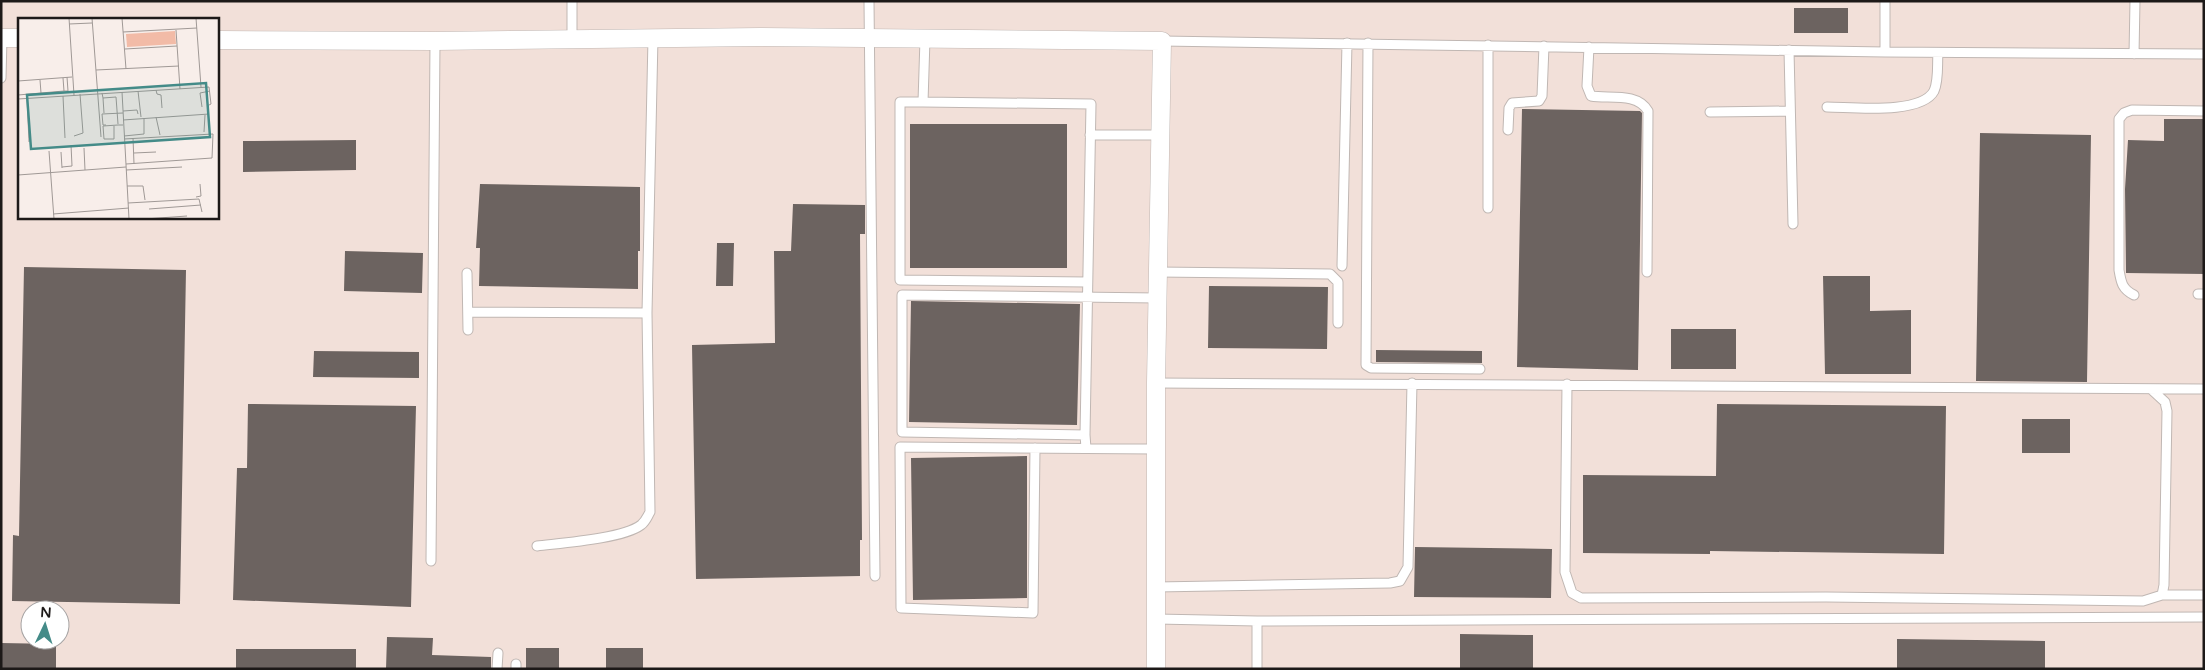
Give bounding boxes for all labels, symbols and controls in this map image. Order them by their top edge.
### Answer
inset map [18,18,219,219]
north arrow [20,600,70,650]
text: N [40,604,52,621]

